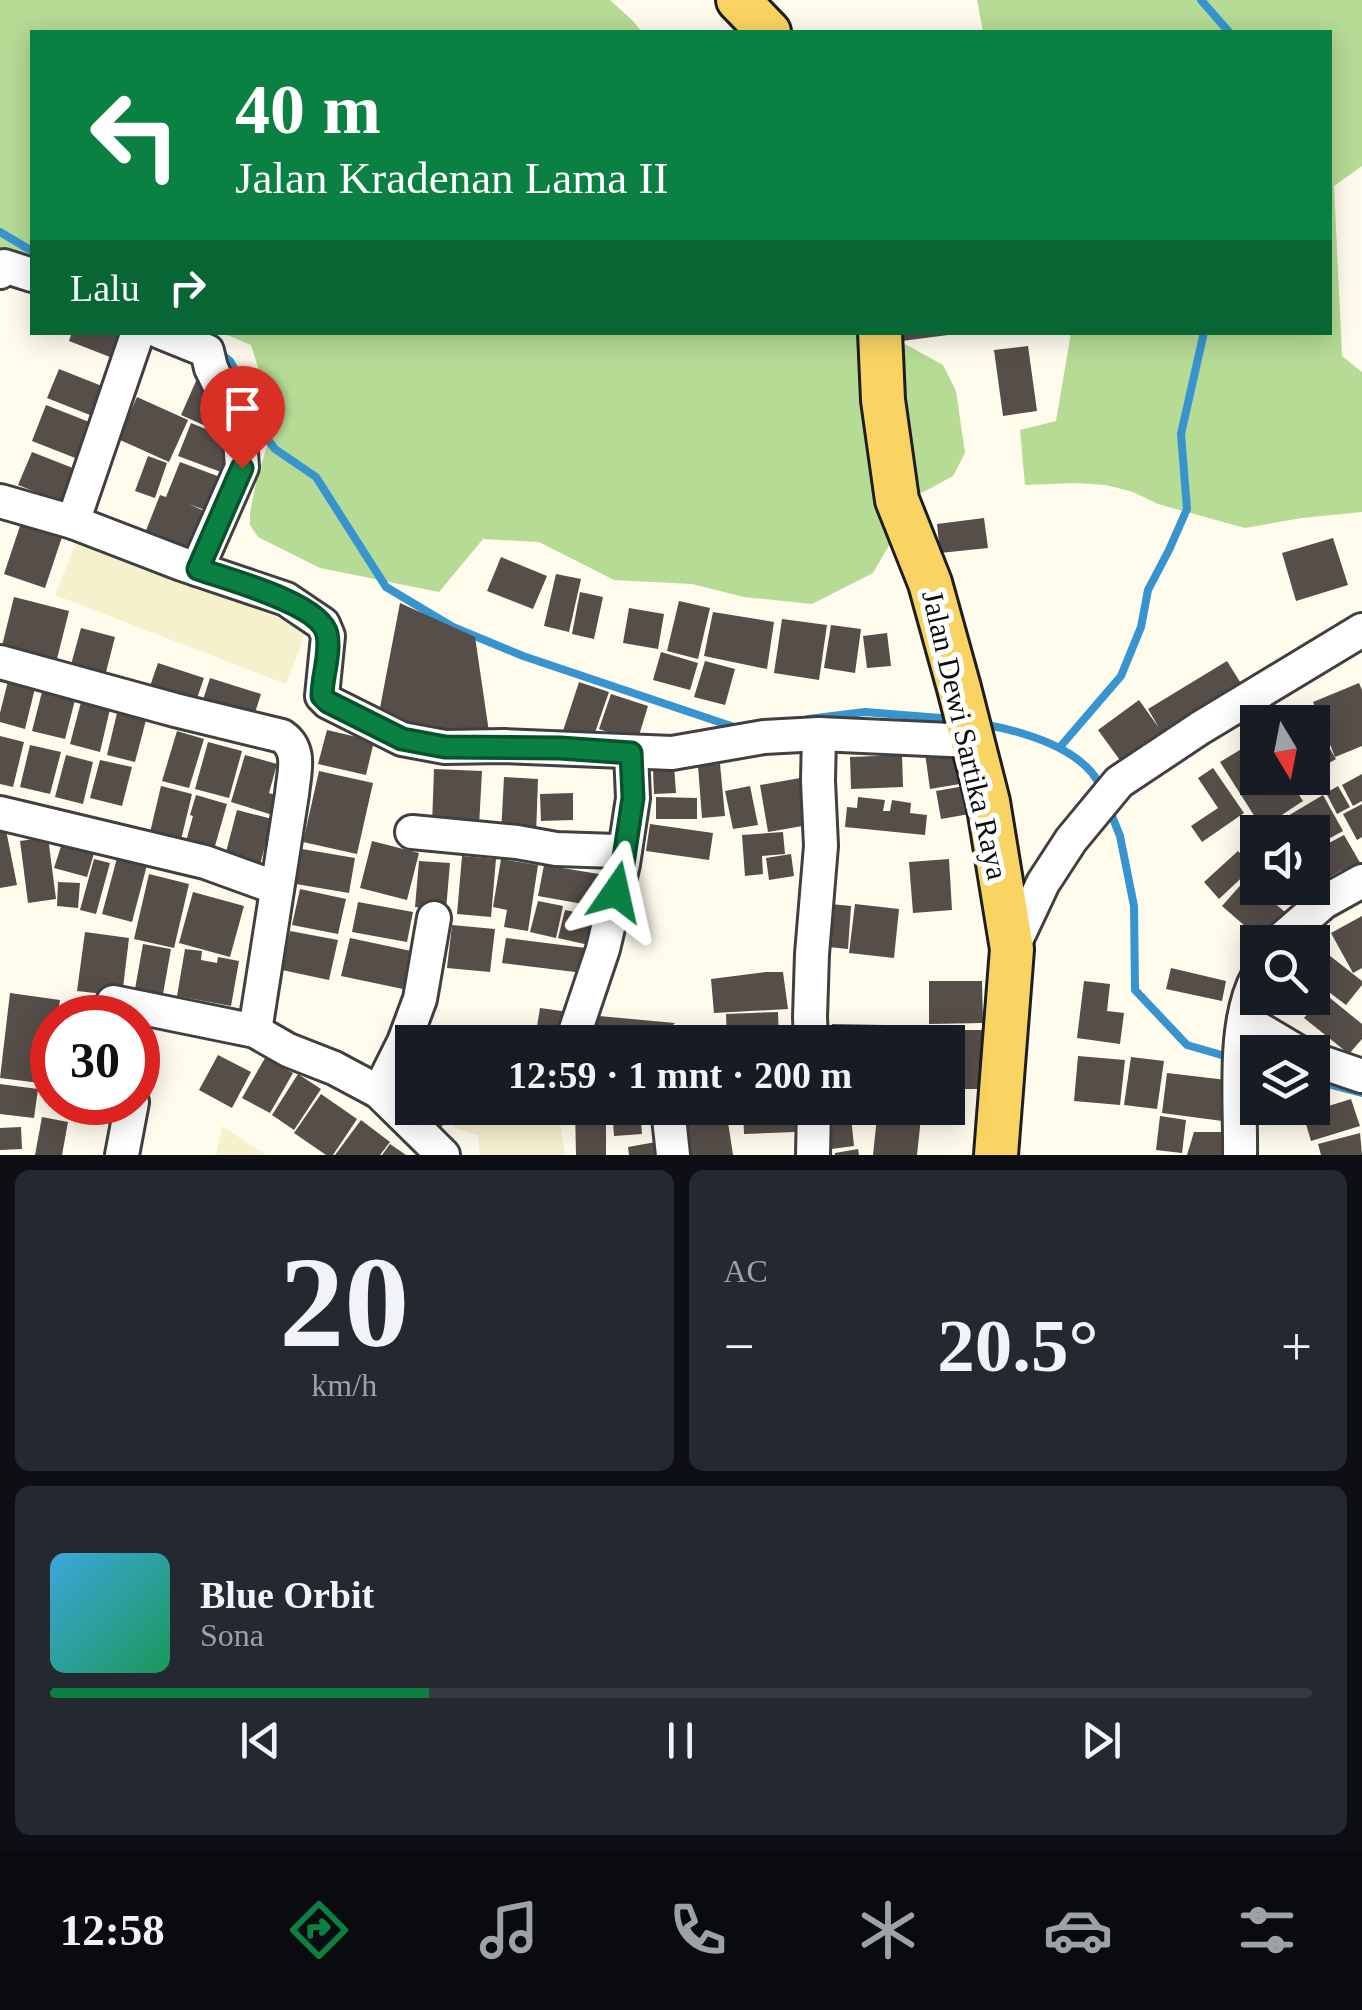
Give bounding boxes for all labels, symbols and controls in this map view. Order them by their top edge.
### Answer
icon: left [70,70,200,200]
text: 40 m [235,71,381,148]
text: Jalan Kradenan Lama II [235,153,669,203]
icon: right [160,260,215,315]
text: Lalu [70,267,140,309]
pin [200,366,285,469]
icon: arrive [215,381,270,436]
street label: Jalan Dewi Sartika Raya [916,587,1015,883]
north arrow [1240,705,1330,795]
map controls [1240,705,1330,1125]
button: sound [1240,815,1330,905]
position arrow [564,840,668,944]
button: search [1240,925,1330,1015]
speed limit sign: 30 [30,995,160,1125]
button: layers [1240,1035,1330,1125]
text: 12:59 · 1 mnt · 200 m [508,1054,852,1096]
text: 20 [279,1230,409,1374]
text: AC [724,1253,768,1289]
text: 20.5° [937,1304,1098,1387]
text: − [724,1316,755,1377]
text: + [1281,1316,1312,1377]
text: km/h [311,1367,377,1403]
text: Blue Orbit [200,1574,374,1616]
text: Sona [200,1617,264,1653]
icon: previous [233,1713,288,1768]
icon: pause [653,1713,708,1768]
icon: next [1074,1713,1129,1768]
icon: directions [284,1895,354,1965]
icon: music [474,1895,544,1965]
icon: phone [663,1895,733,1965]
icon: climate [853,1895,923,1965]
icon: car [1043,1895,1113,1965]
icon: filters [1232,1895,1302,1965]
text: 12:58 [60,1905,165,1955]

